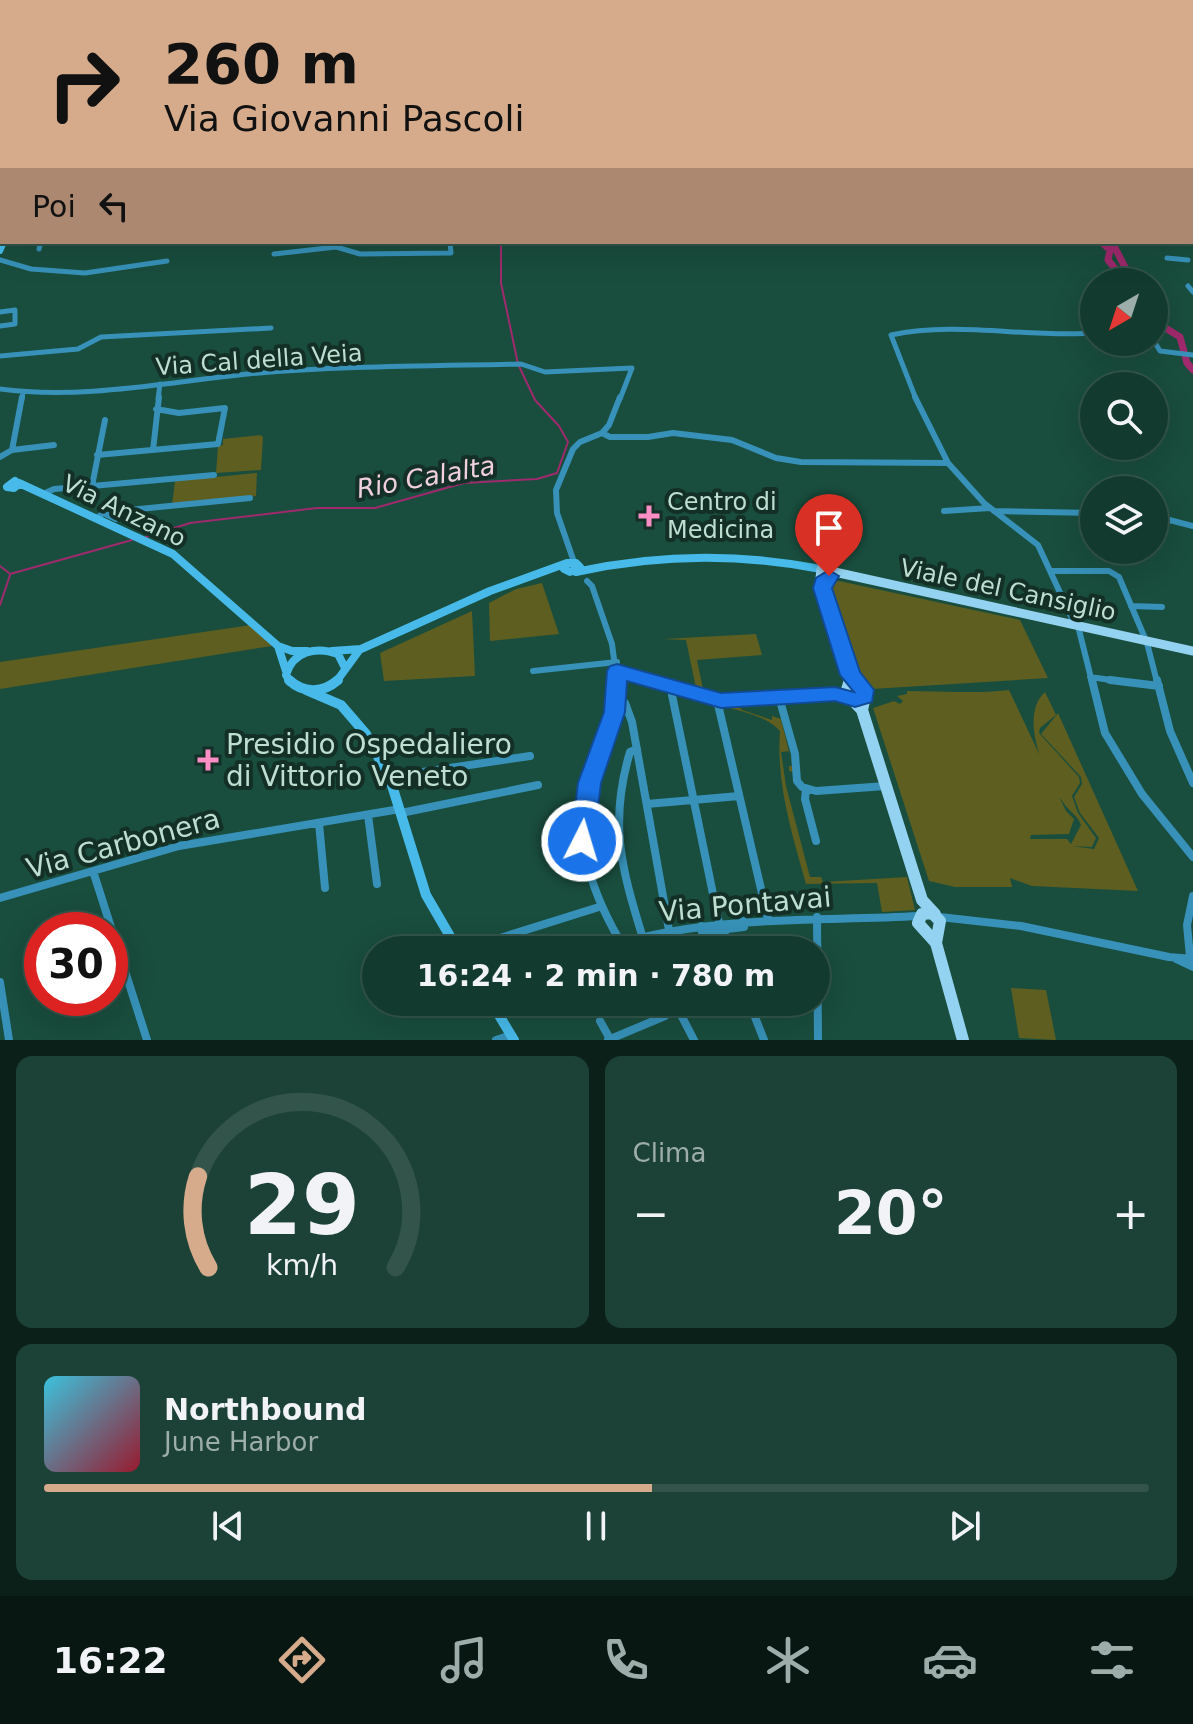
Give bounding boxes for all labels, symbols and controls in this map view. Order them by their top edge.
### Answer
text: 260 m [164,31,359,96]
icon: right [32,32,136,136]
text: Via Giovanni Pascoli [164,98,524,139]
icon: left [92,184,136,228]
text: Poi [32,189,76,224]
north arrow [1080,268,1168,356]
map controls [1080,268,1168,564]
street label: Via Cal della Veia [155,339,363,381]
button: search [1080,372,1168,460]
water label: Rio Calalta [354,450,498,504]
street label: Via Anzano [58,469,190,553]
button: layers [1080,476,1168,564]
place label: Centro di Medicina [667,488,777,544]
pin [795,494,863,576]
marker: Centro di Medicina [638,505,660,527]
icon: arrive [807,506,851,550]
street label: Viale del Cansiglio [898,553,1118,627]
place label: Presidio Ospedaliero di Vittorio Veneto [226,728,512,793]
marker: Presidio Ospedaliero di Vittorio Veneto [197,749,219,771]
position arrow [540,799,624,883]
street label: Via Carbonera [23,802,224,885]
street label: Via Pontavai [658,881,833,928]
speed limit sign: 30 [24,912,128,1016]
text: 16:24 · 2 min · 780 m [417,958,775,993]
text: Clima [633,1138,706,1168]
text: 29 [244,1157,360,1254]
text: 20° [834,1178,948,1248]
text: − [633,1188,669,1239]
text: + [1112,1188,1149,1239]
text: km/h [266,1248,338,1282]
text: Northbound [164,1392,367,1427]
text: June Harbor [164,1427,318,1457]
icon: previous [206,1504,250,1548]
icon: pause [574,1504,618,1548]
icon: next [943,1504,987,1548]
icon: directions [274,1632,330,1688]
icon: music [436,1632,492,1688]
icon: phone [598,1632,654,1688]
icon: climate [760,1632,816,1688]
icon: car [922,1632,978,1688]
icon: filters [1084,1632,1140,1688]
text: 16:22 [53,1640,168,1681]

